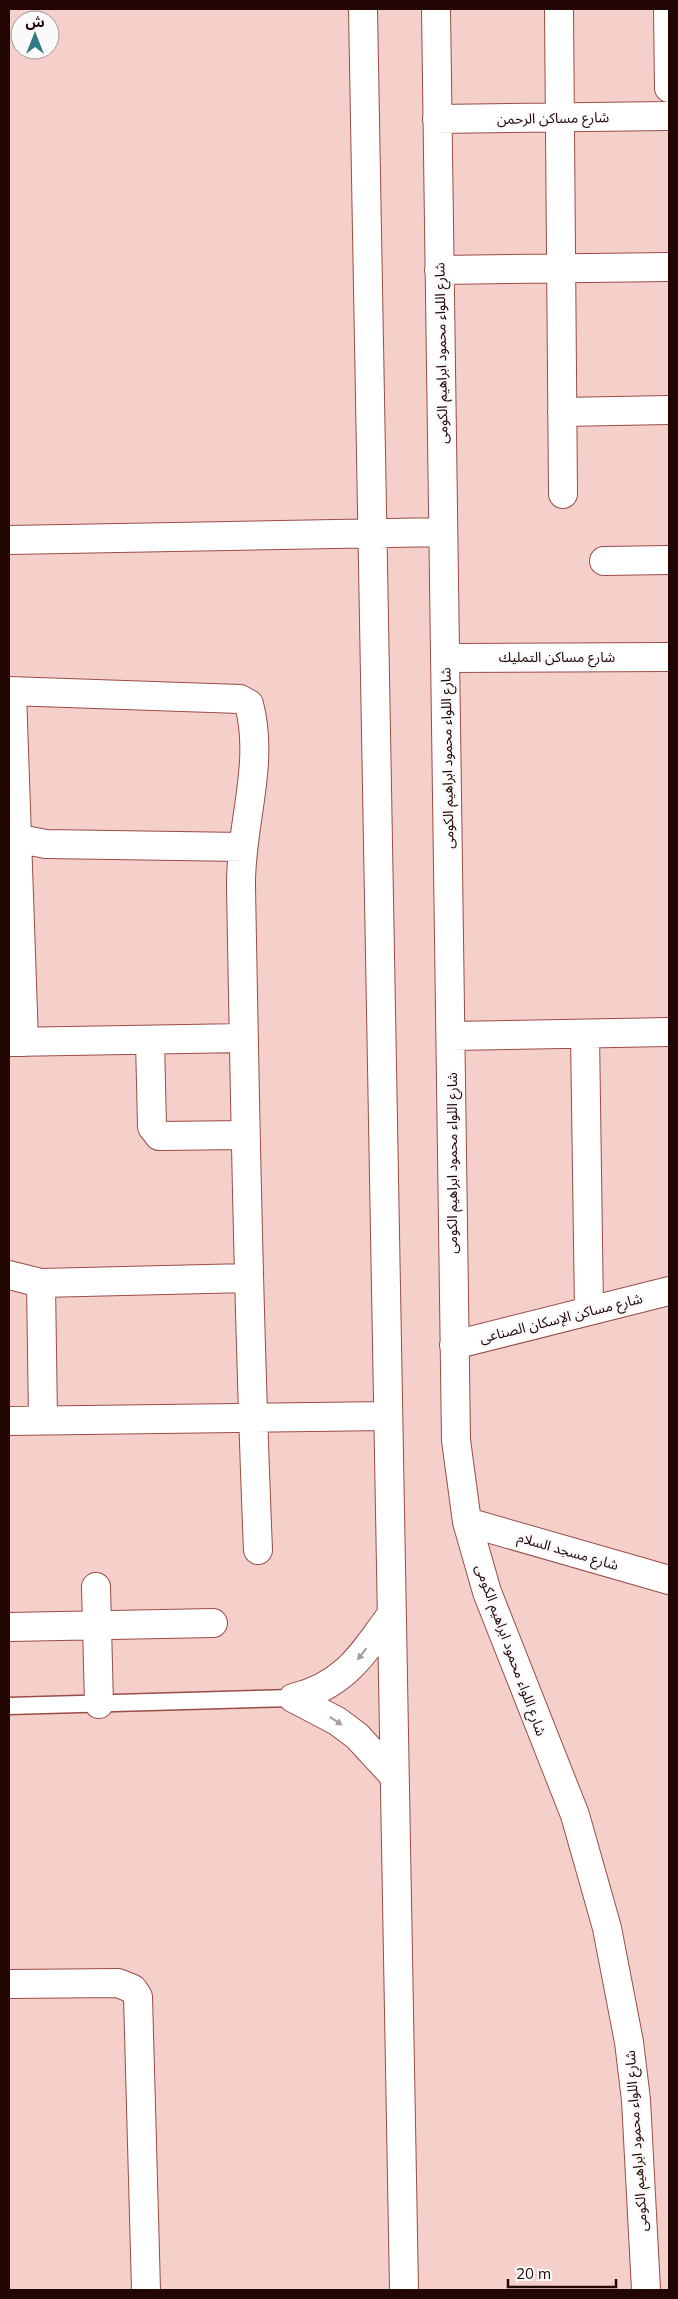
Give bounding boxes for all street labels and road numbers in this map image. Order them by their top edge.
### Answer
street label: شارع مساكن الرحمن [497,108,609,130]
street label: شارع اللواء محمود ابراهيم الكومى [430,262,454,444]
street label: شارع مساكن التمليك [499,648,615,668]
street label: شارع اللواء محمود ابراهيم الكومى [436,667,460,849]
street label: شارع اللواء محمود ابراهيم الكومى [443,1072,463,1254]
street label: شارع مساكن الإسكان الصناعى [478,1289,645,1349]
street label: شارع مسجد السلام [515,1528,621,1576]
street label: شارع اللواء محمود ابراهيم الكومى [470,1562,551,1739]
street label: شارع اللواء محمود ابراهيم الكومى [621,2050,653,2232]

